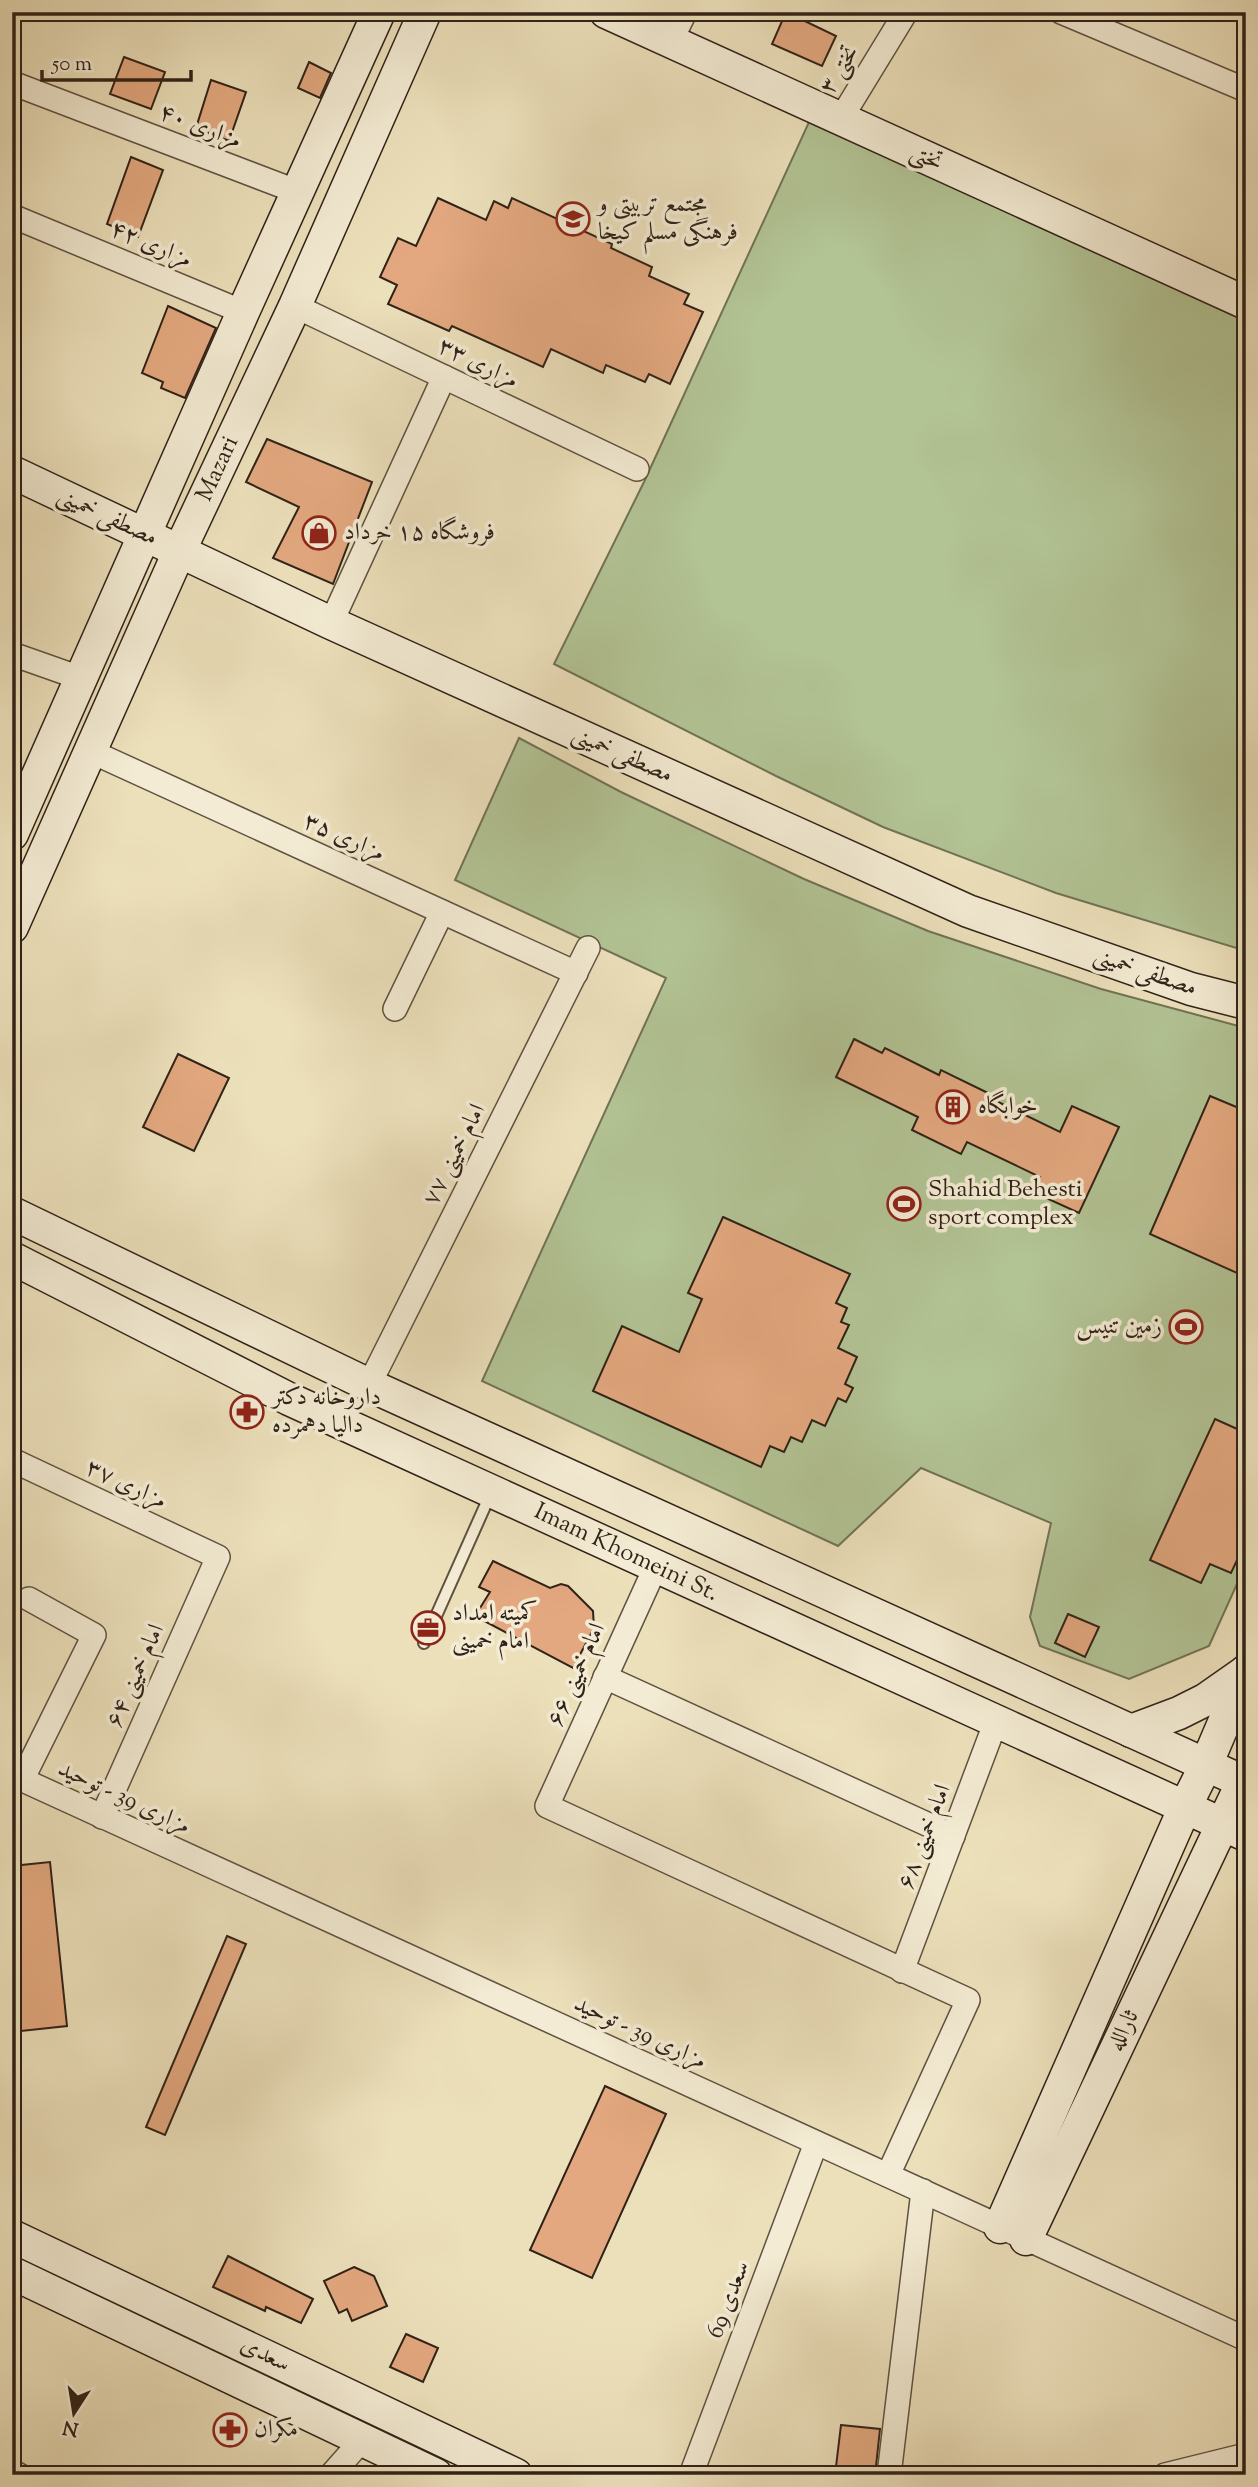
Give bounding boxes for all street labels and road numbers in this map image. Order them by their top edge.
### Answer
street label: تختی ۳ [812,39,868,101]
street label: مزاری ۴۰ [154,96,246,158]
street label: تختی [904,136,948,180]
street label: مزاری ۴۲ [105,213,197,277]
street label: مزاری ۳۳ [432,330,524,398]
street label: Mazari [188,431,248,507]
street label: مصطفی خمینی [51,479,163,555]
street label: مصطفی خمینی [566,718,678,792]
street label: مزاری ۳۵ [298,805,390,871]
street label: مصطفی خمینی [1089,938,1201,1006]
street label: امام خمینی ۷۷ [415,1098,497,1213]
street label: مزاری ۳۷ [80,1451,172,1519]
street label: Imam Khomeini St. [528,1495,724,1611]
street label: امام خمینی ۶۶ [539,1618,617,1733]
street label: امام خمینی ۶۴ [98,1619,176,1734]
street label: مزاری 39 - توحید [52,1752,196,1844]
street label: امام خمینی ۶۸ [889,1780,962,1895]
street label: مزاری 39 - توحید [568,1987,712,2079]
street label: ثارالله [1100,2004,1149,2057]
street label: سعدی 69 [699,2256,759,2344]
street label: سعدی [234,2328,296,2382]

